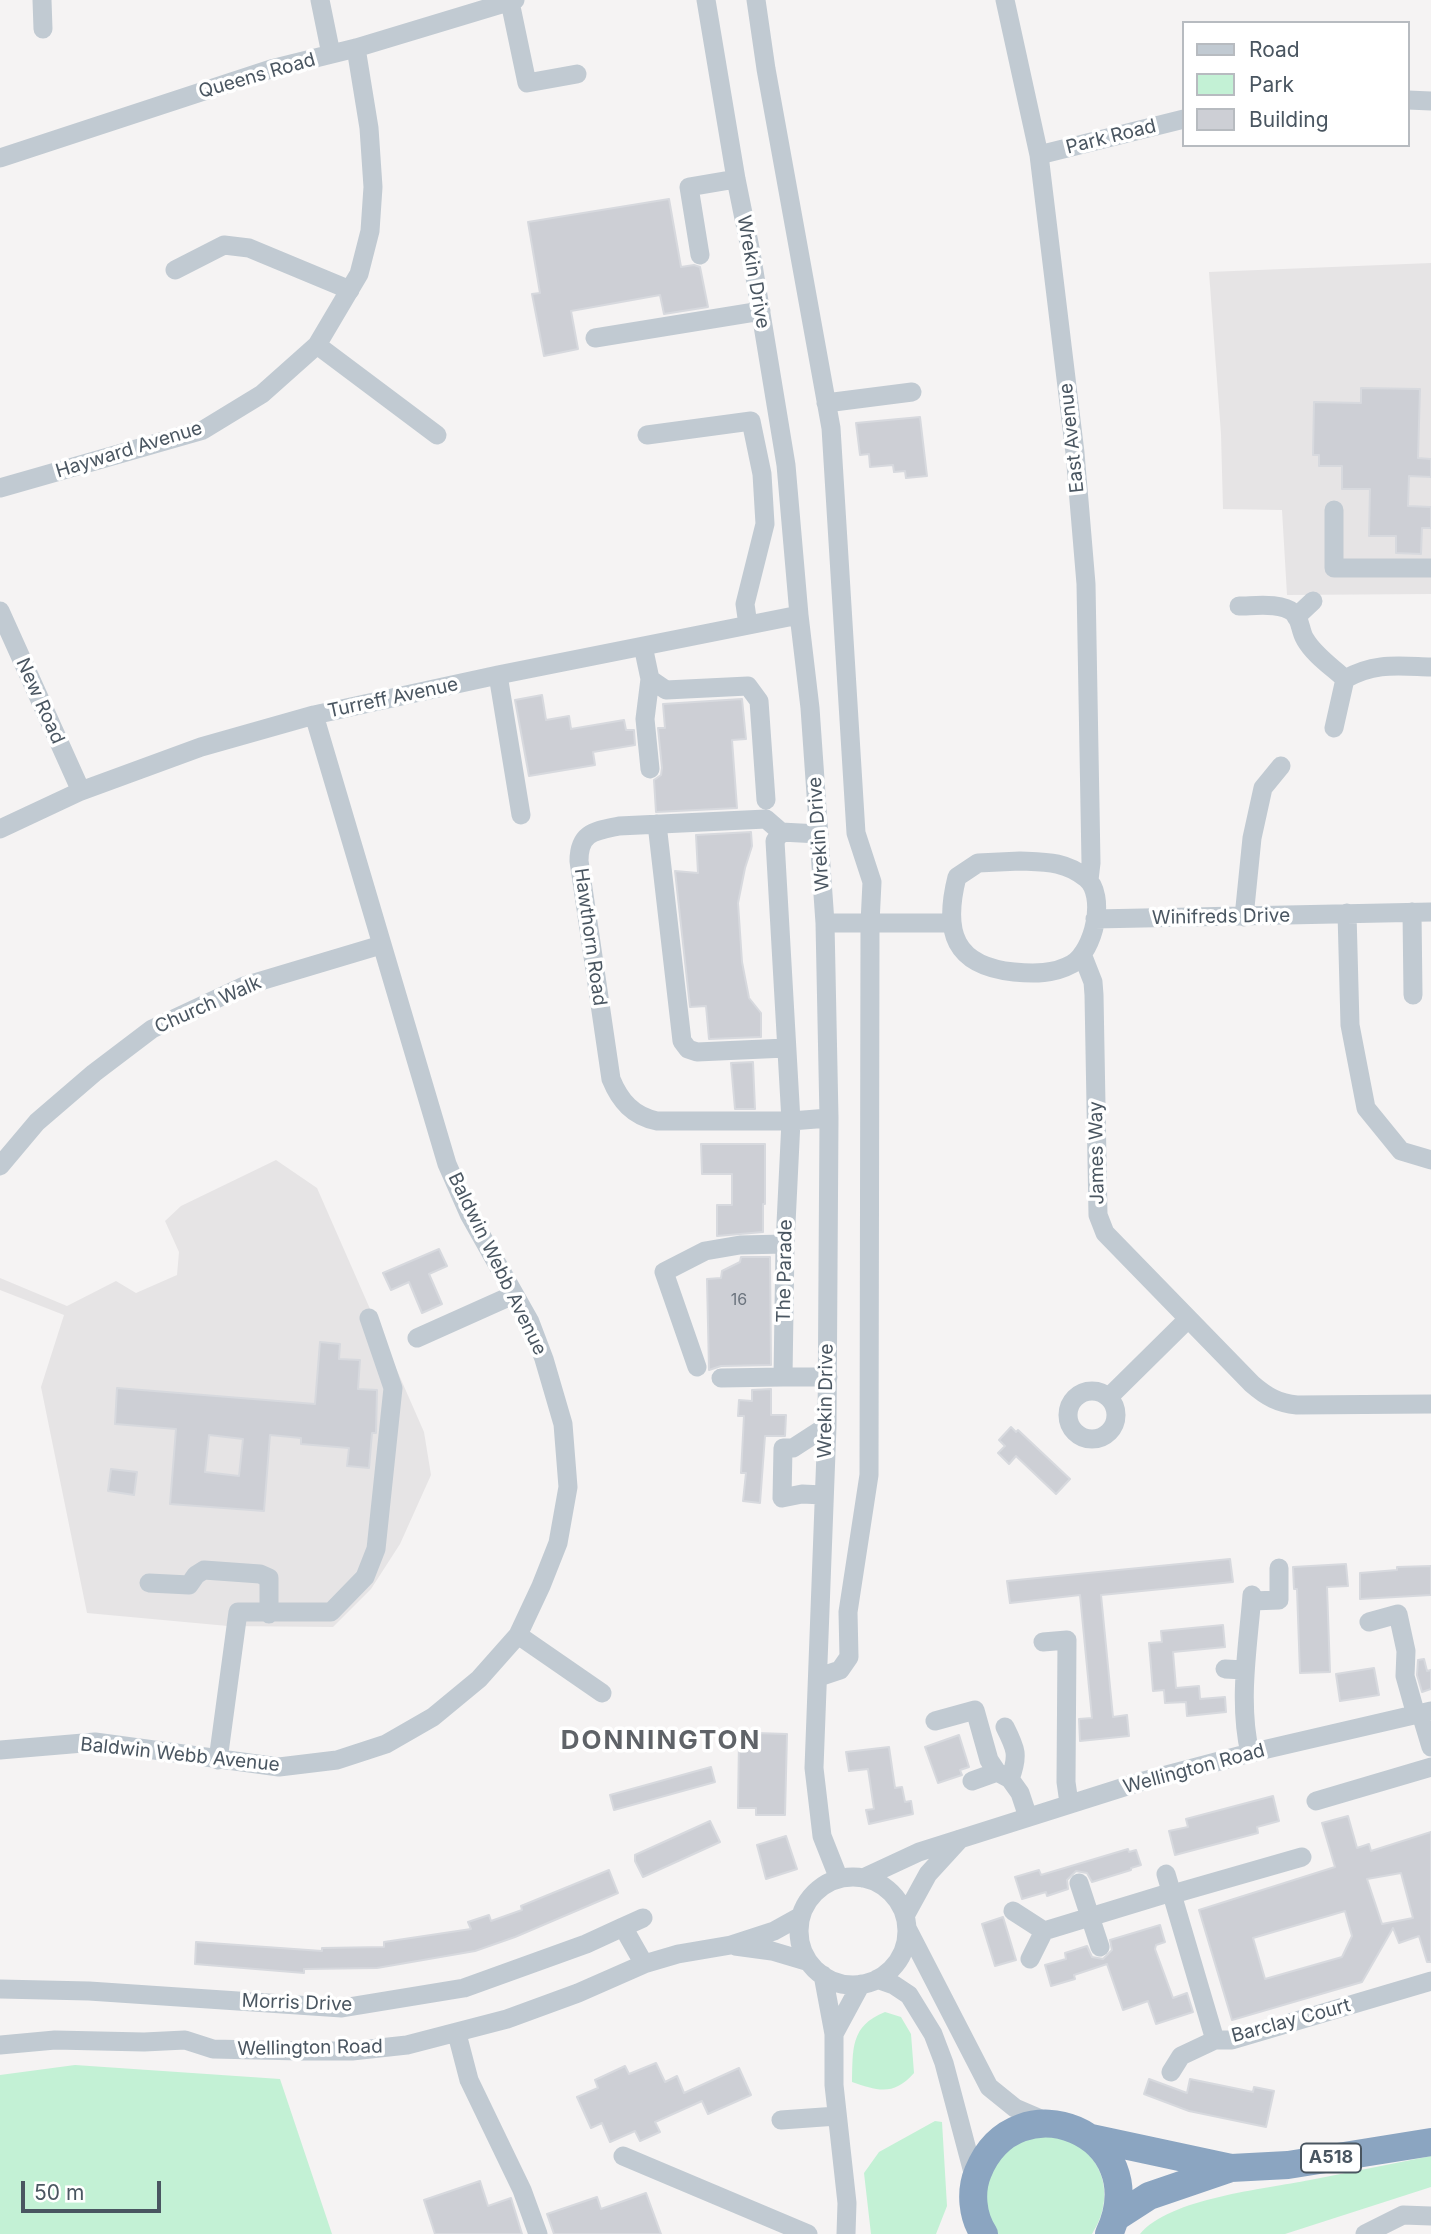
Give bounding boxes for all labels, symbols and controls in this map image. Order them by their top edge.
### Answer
legend [1182,21,1410,147]
text: Road [1249,37,1300,62]
street label: Queens Road [196,48,318,104]
text: Park [1249,72,1294,97]
text: Building [1249,107,1329,132]
street label: Park Road [1064,115,1158,159]
street label: Wrekin Drive [732,214,774,330]
street label: East Avenue [1055,382,1089,494]
street label: Hayward Avenue [53,417,205,483]
street label: New Road [11,654,69,748]
street label: Turreff Avenue [326,673,460,723]
street label: Wrekin Drive [804,776,834,892]
street label: Hawthorn Road [569,867,611,1007]
street label: Winifreds Drive [1152,904,1290,930]
street label: Church Walk [151,971,265,1039]
street label: James Way [1085,1101,1109,1205]
street label: Baldwin Webb Avenue [443,1169,551,1359]
street label: The Parade [773,1219,797,1323]
house number: 16 [731,1290,747,1310]
street label: Wrekin Drive [814,1343,838,1459]
district label: DONNINGTON [562,1725,760,1757]
street label: Baldwin Webb Avenue [79,1733,281,1777]
street label: Wellington Road [1121,1739,1267,1799]
street label: Morris Drive [241,1990,353,2016]
street label: Barclay Court [1229,1994,1353,2048]
street label: Wellington Road [237,2035,383,2061]
road number: A518 [1301,2144,1361,2172]
scale bar [24,2168,164,2212]
text: 50 m [34,2180,84,2205]

